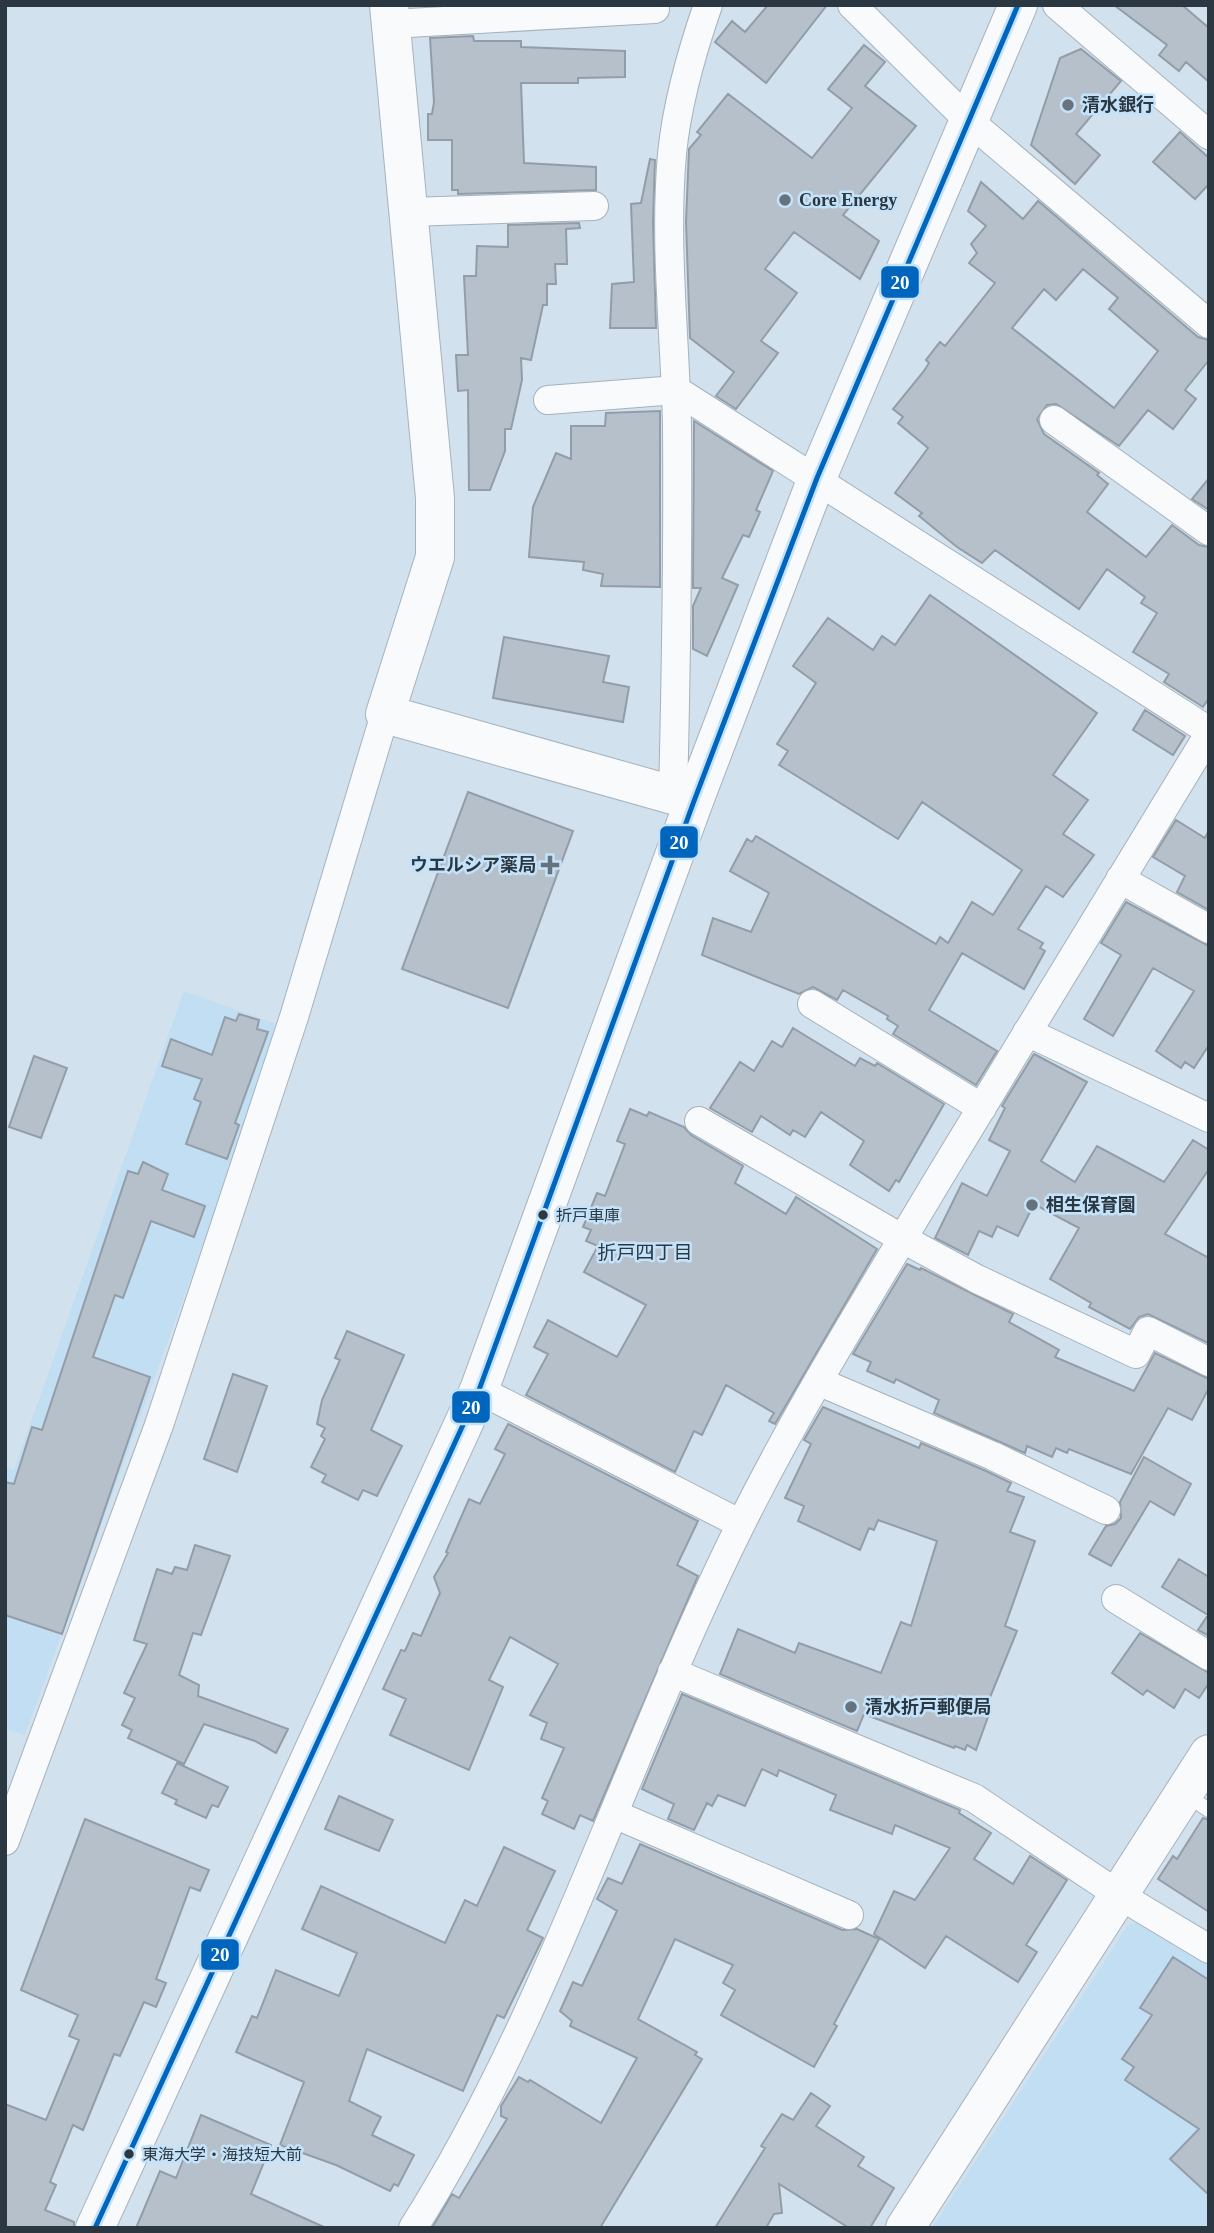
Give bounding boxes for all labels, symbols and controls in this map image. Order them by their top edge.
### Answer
place label: 清水銀行 [1082,94,1154,115]
marker: 清水銀行 [1060,97,1076,113]
place label: Core Energy [799,190,897,210]
marker: Core Energy [777,192,793,208]
line badge: 20 [880,265,920,299]
text: 20 [891,272,910,293]
line badge: 20 [659,825,699,859]
text: 20 [670,832,689,853]
place label: ウエルシア薬局 [410,855,536,875]
marker: ウエルシア薬局 [542,857,558,873]
place label: 相生保育園 [1046,1195,1136,1215]
marker: 相生保育園 [1024,1197,1040,1213]
place label: 折戸車庫 [556,1207,620,1224]
marker: 折戸車庫 [536,1208,550,1222]
district label: 折戸四丁目 [597,1242,693,1263]
line badge: 20 [451,1390,491,1424]
text: 20 [462,1397,481,1418]
place label: 清水折戸郵便局 [865,1697,991,1717]
marker: 清水折戸郵便局 [843,1699,859,1715]
line badge: 20 [200,1938,240,1971]
text: 20 [211,1944,230,1965]
place label: 東海大学・海技短大前 [142,2146,302,2163]
marker: 東海大学・海技短大前 [122,2147,136,2161]

